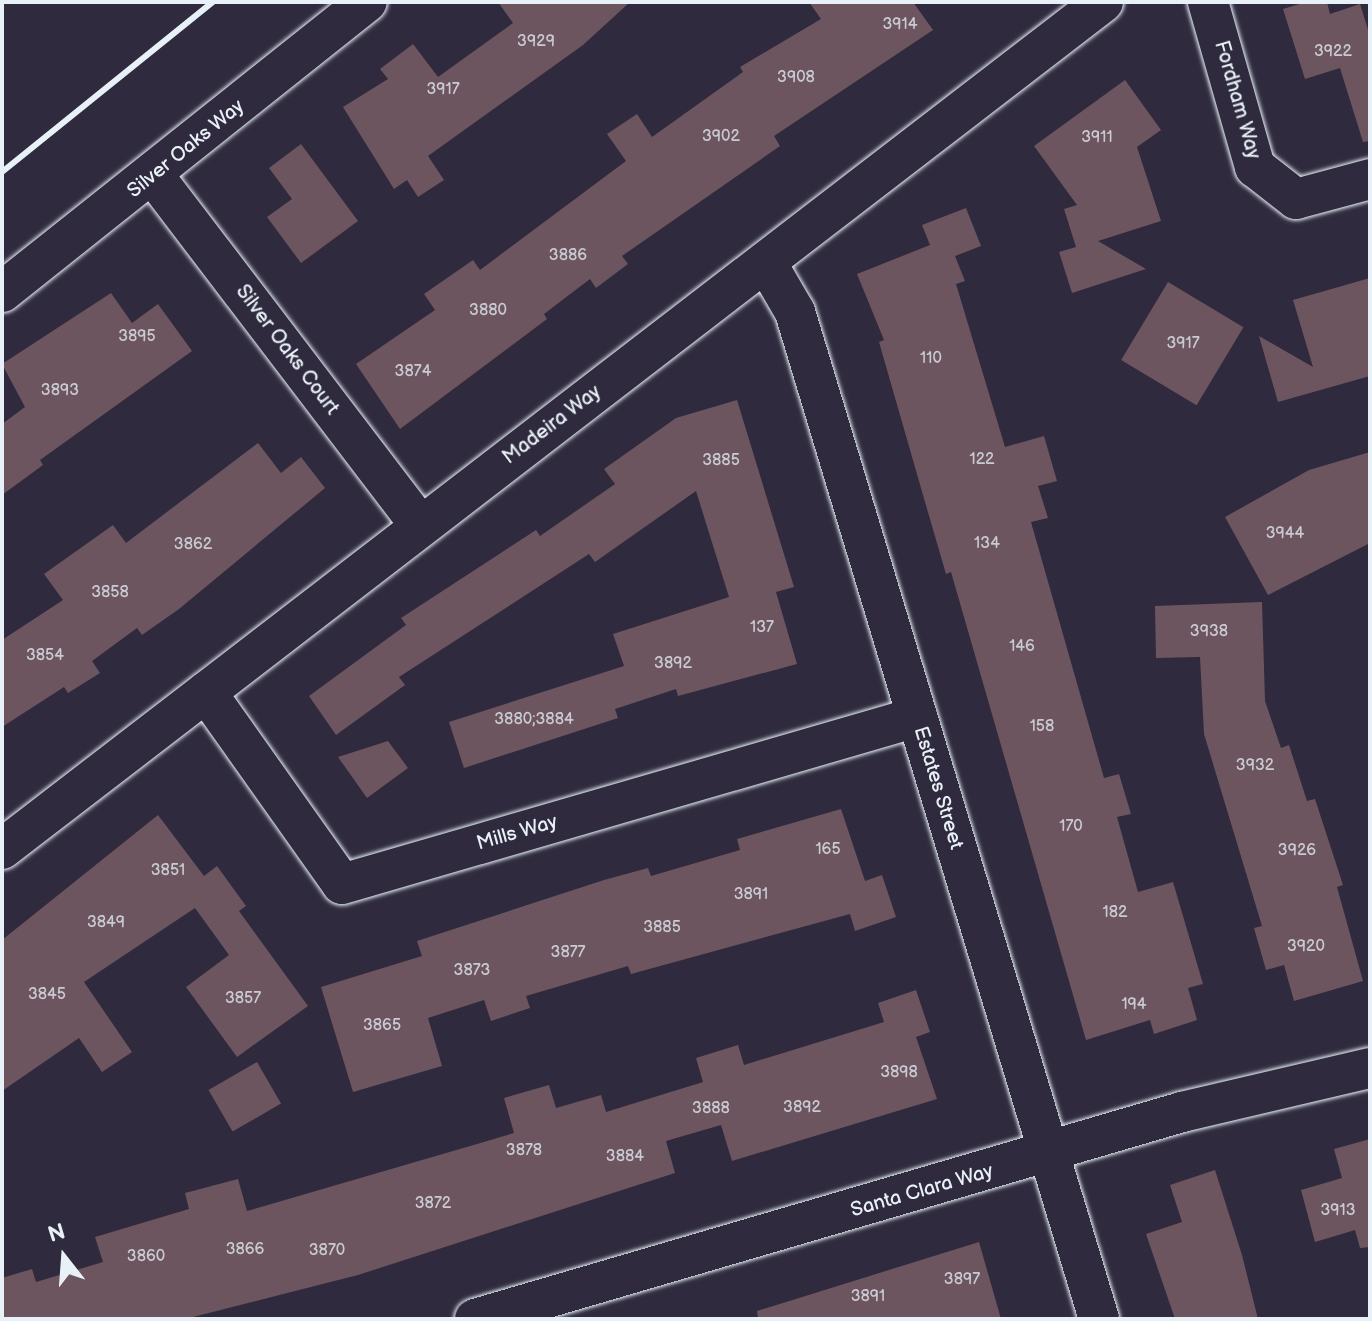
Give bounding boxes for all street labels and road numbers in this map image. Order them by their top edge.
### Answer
street label: Fordham Way [1209,38,1265,162]
street label: Silver Oaks Way [123,94,249,204]
street label: Silver Oaks Court [230,280,344,420]
street label: Madeira Way [498,380,606,470]
street label: Estates Street [908,723,968,853]
street label: Mills Way [474,810,560,856]
street label: Santa Clara Way [848,1159,996,1223]

